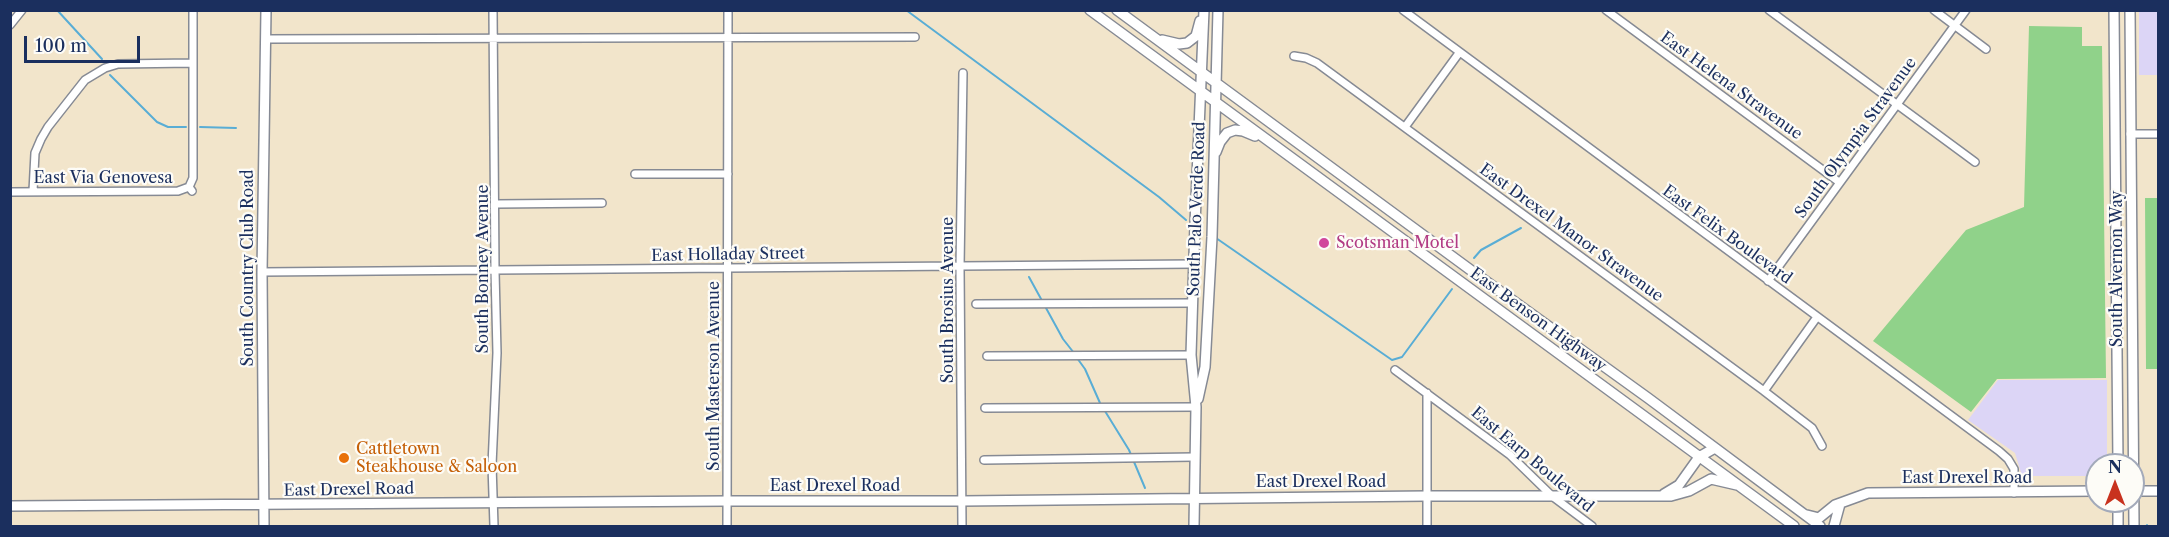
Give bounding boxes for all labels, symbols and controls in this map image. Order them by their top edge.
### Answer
scale bar [27,24,142,62]
street label: East Helena Stravenue [1656,28,1806,144]
text: 100 m [35,35,87,57]
street label: South Olympia Stravenue [1791,54,1921,222]
street label: South Palo Verde Road [1184,121,1210,297]
street label: East Drexel Manor Stravenue [1475,160,1667,306]
street label: East Via Genovesa [33,168,173,188]
street label: South Country Club Road [238,169,258,367]
street label: East Felix Boulevard [1659,182,1795,288]
street label: South Bonney Avenue [473,185,493,353]
street label: South Alvernon Way [2107,191,2127,347]
street label: South Brosius Avenue [938,217,958,383]
place label: Scotsman Motel [1336,233,1459,253]
marker: Scotsman Motel [1317,236,1331,250]
street label: East Holladay Street [651,244,805,266]
street label: East Benson Highway [1466,264,1610,376]
street label: South Masterson Avenue [704,281,724,471]
street label: East Earp Boulevard [1467,403,1597,517]
place label: Cattletown Steakhouse & Saloon [356,439,517,477]
marker: Cattletown Steakhouse & Saloon [337,451,351,465]
north arrow [2085,453,2145,513]
text: N [2108,457,2122,477]
street label: East Drexel Road [1902,468,2032,488]
street label: East Drexel Road [1256,472,1386,492]
street label: East Drexel Road [770,476,900,496]
street label: East Drexel Road [284,479,414,501]

